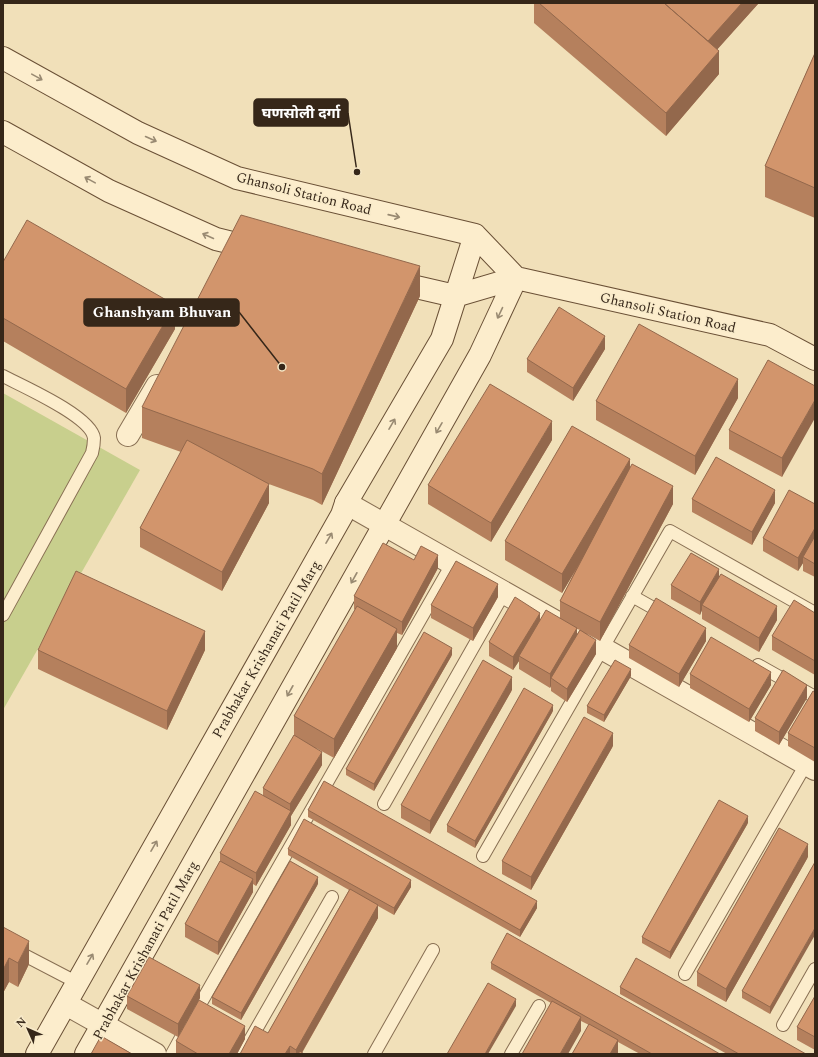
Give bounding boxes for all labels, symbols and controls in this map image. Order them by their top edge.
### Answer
one-way arrow [31,74,43,82]
callout: घणसोली दर्गा [254,99,348,126]
text: घणसोली दर्गा [262,102,341,125]
one-way arrow [145,136,157,144]
street label: Ghansoli Station Road [234,166,374,221]
one-way arrow [84,176,96,184]
one-way arrow [388,213,401,220]
one-way arrow [202,232,214,239]
street label: Ghansoli Station Road [598,287,738,338]
callout: Ghanshyam Bhuvan [84,299,239,326]
text: Ghanshyam Bhuvan [93,301,231,324]
one-way arrow [496,307,503,319]
one-way arrow [388,419,396,430]
one-way arrow [434,422,442,434]
one-way arrow [325,532,333,544]
street label: Prabhakar Krishanati Patil Marg [207,556,326,742]
one-way arrow [350,572,358,584]
one-way arrow [286,685,294,697]
one-way arrow [151,840,158,852]
street label: Prabhakar Krishanati Patil Marg [87,857,204,1044]
one-way arrow [86,953,94,965]
north arrow [8,1009,48,1049]
text: N [12,1013,30,1031]

